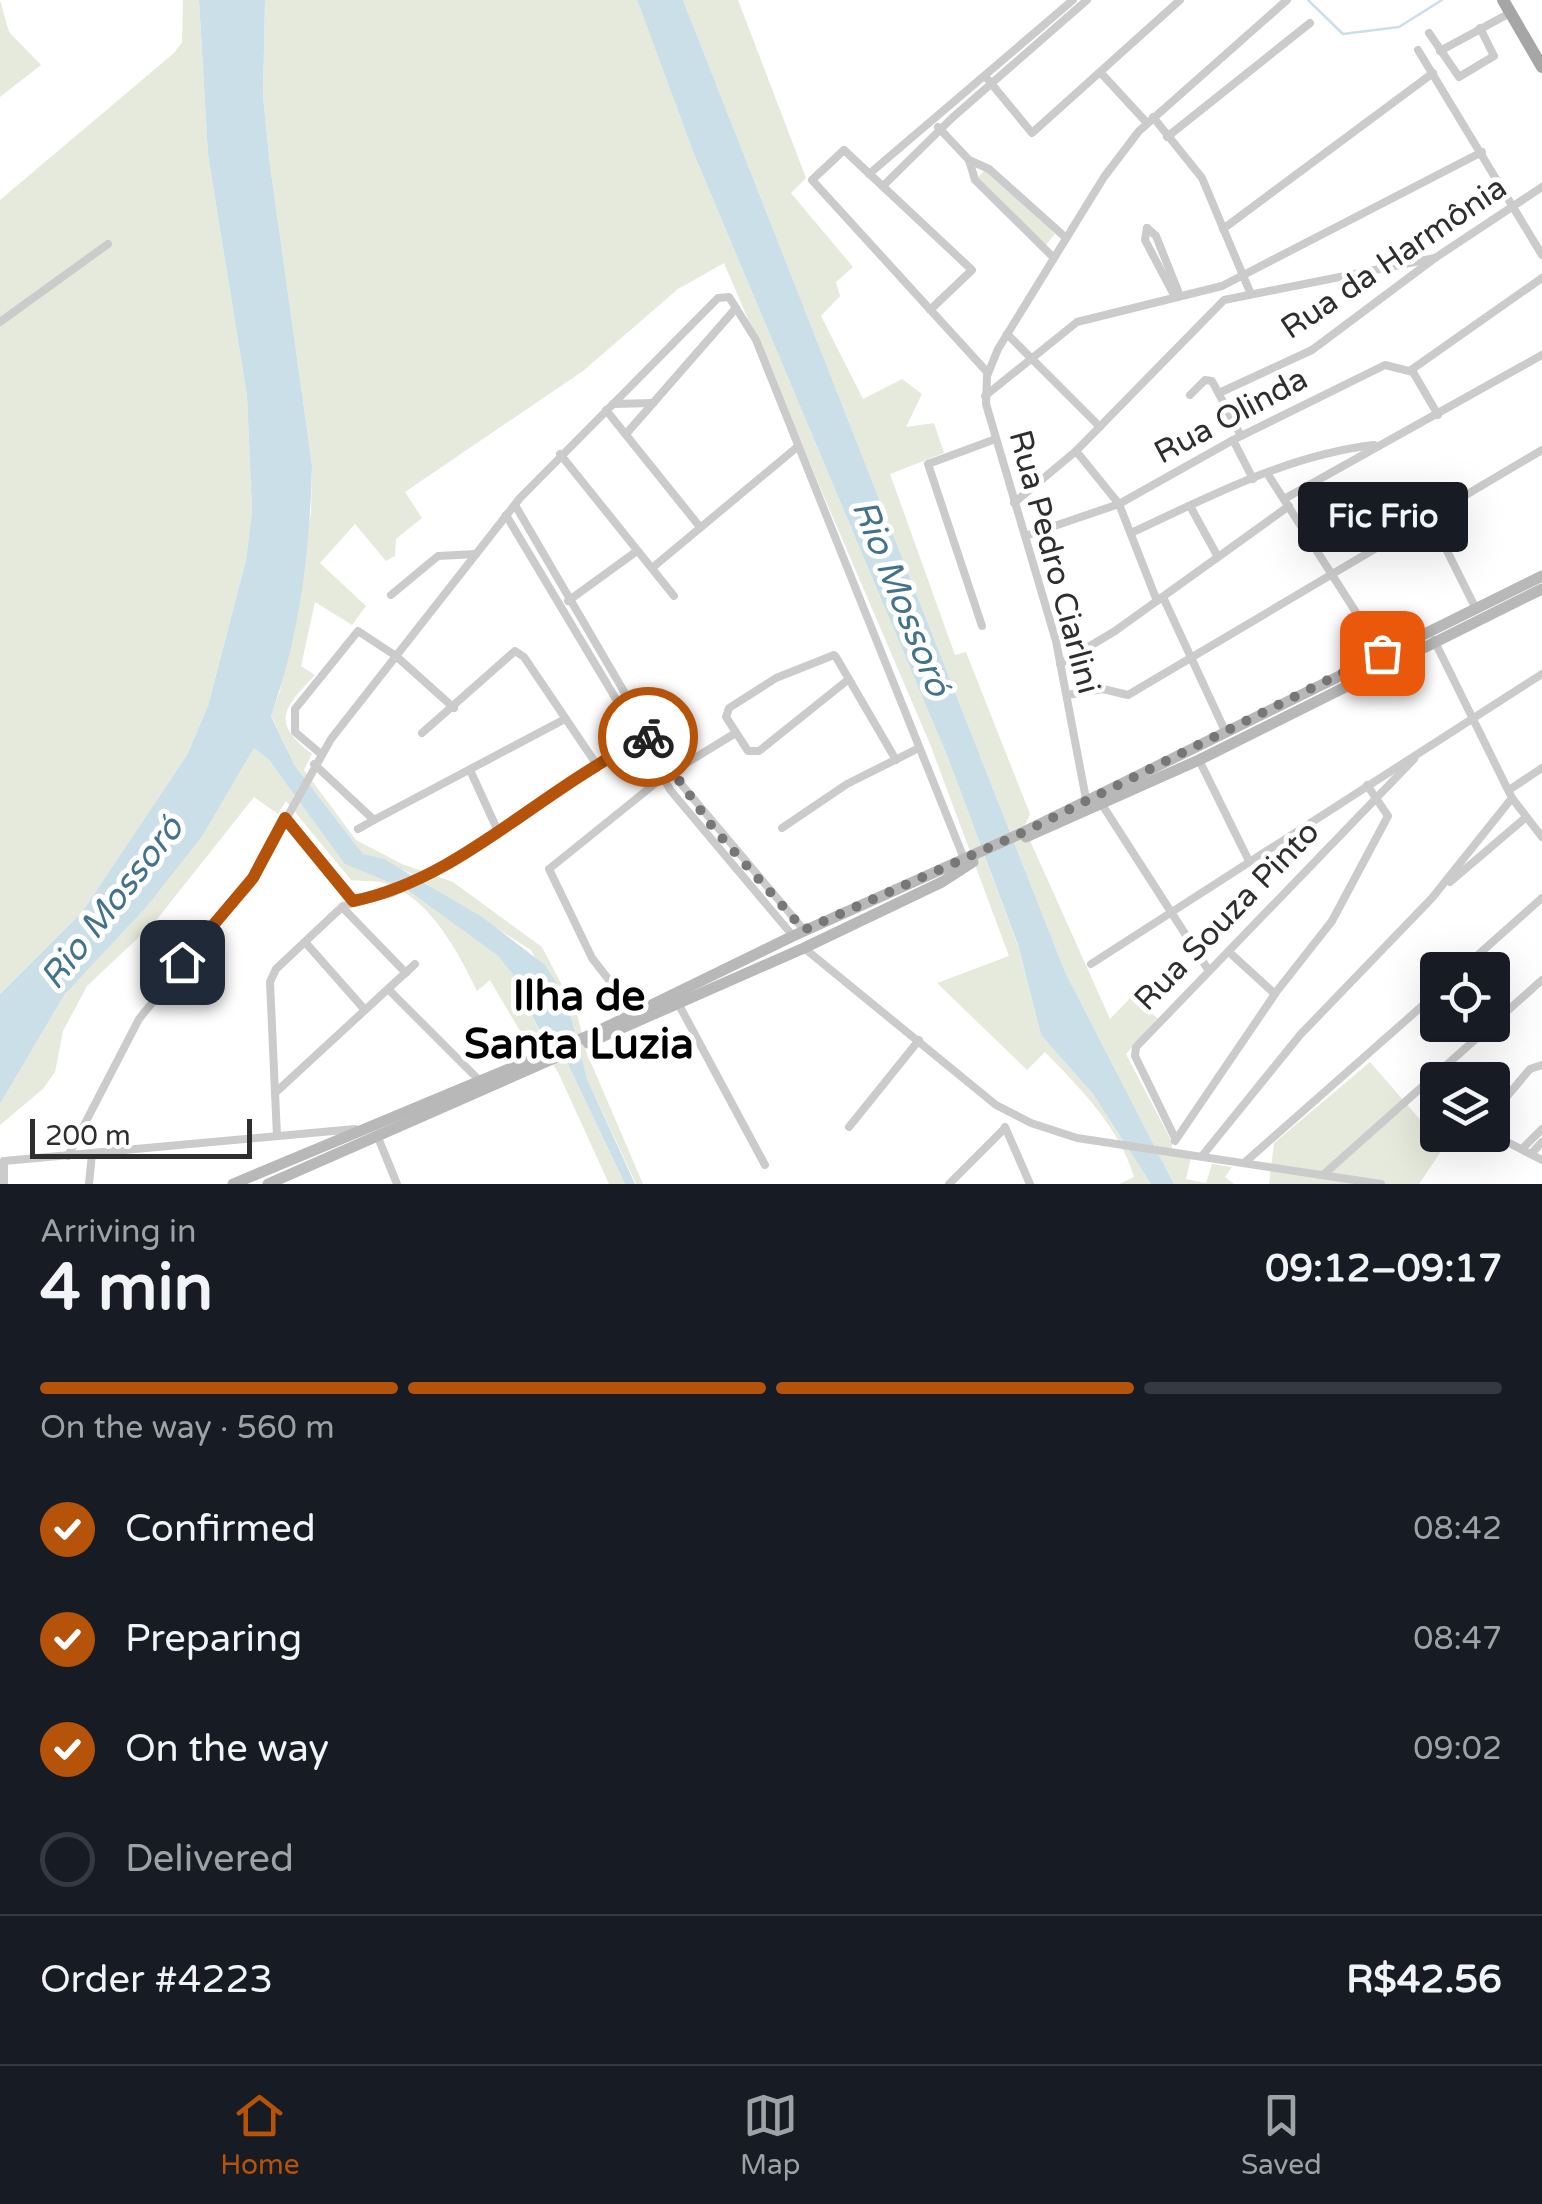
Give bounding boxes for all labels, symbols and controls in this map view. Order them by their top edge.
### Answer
street label: Rua da Harmônia [1274,169,1514,347]
street label: Rua Olinda [1148,360,1314,472]
street label: Rua Pedro Ciarlini [1001,426,1107,698]
callout: Fic Frio [1297,483,1467,553]
water label: Rio Mossoró [843,494,960,704]
text: Fic Frio [1328,498,1438,536]
pin [1340,611,1425,696]
icon: bag [1355,626,1410,681]
courier [598,687,698,787]
icon: bike [621,710,676,765]
water label: Rio Mossoró [32,807,194,998]
street label: Rua Souza Pinto [1127,813,1327,1019]
pin [140,920,225,1005]
icon: home [155,935,210,990]
map controls [1420,952,1510,1152]
button: locate [1420,952,1510,1042]
district label: Ilha de Santa Luzia [464,971,694,1070]
button: layers [1420,1062,1510,1152]
scale bar [30,1114,252,1158]
text: 200 m [45,1119,131,1153]
text: Arriving in [40,1213,197,1251]
text: 09:12–09:17 [1265,1246,1502,1292]
text: 4 min [40,1249,213,1328]
text: On the way · 560 m [40,1409,335,1447]
icon: check [40,1502,95,1557]
text: Confirmed [125,1506,316,1552]
text: 08:42 [1413,1510,1502,1548]
icon: check [40,1612,95,1667]
text: Preparing [125,1616,302,1662]
text: 08:47 [1413,1620,1502,1658]
icon: check [40,1722,95,1777]
text: On the way [125,1726,329,1772]
text: 09:02 [1413,1730,1502,1768]
text: Delivered [125,1836,294,1882]
text: Order #4223 [40,1957,273,2003]
text: R$42.56 [1346,1957,1502,2003]
tab: Home [220,2088,300,2182]
tab: Map [740,2088,800,2182]
tab: Saved [1241,2088,1322,2182]

